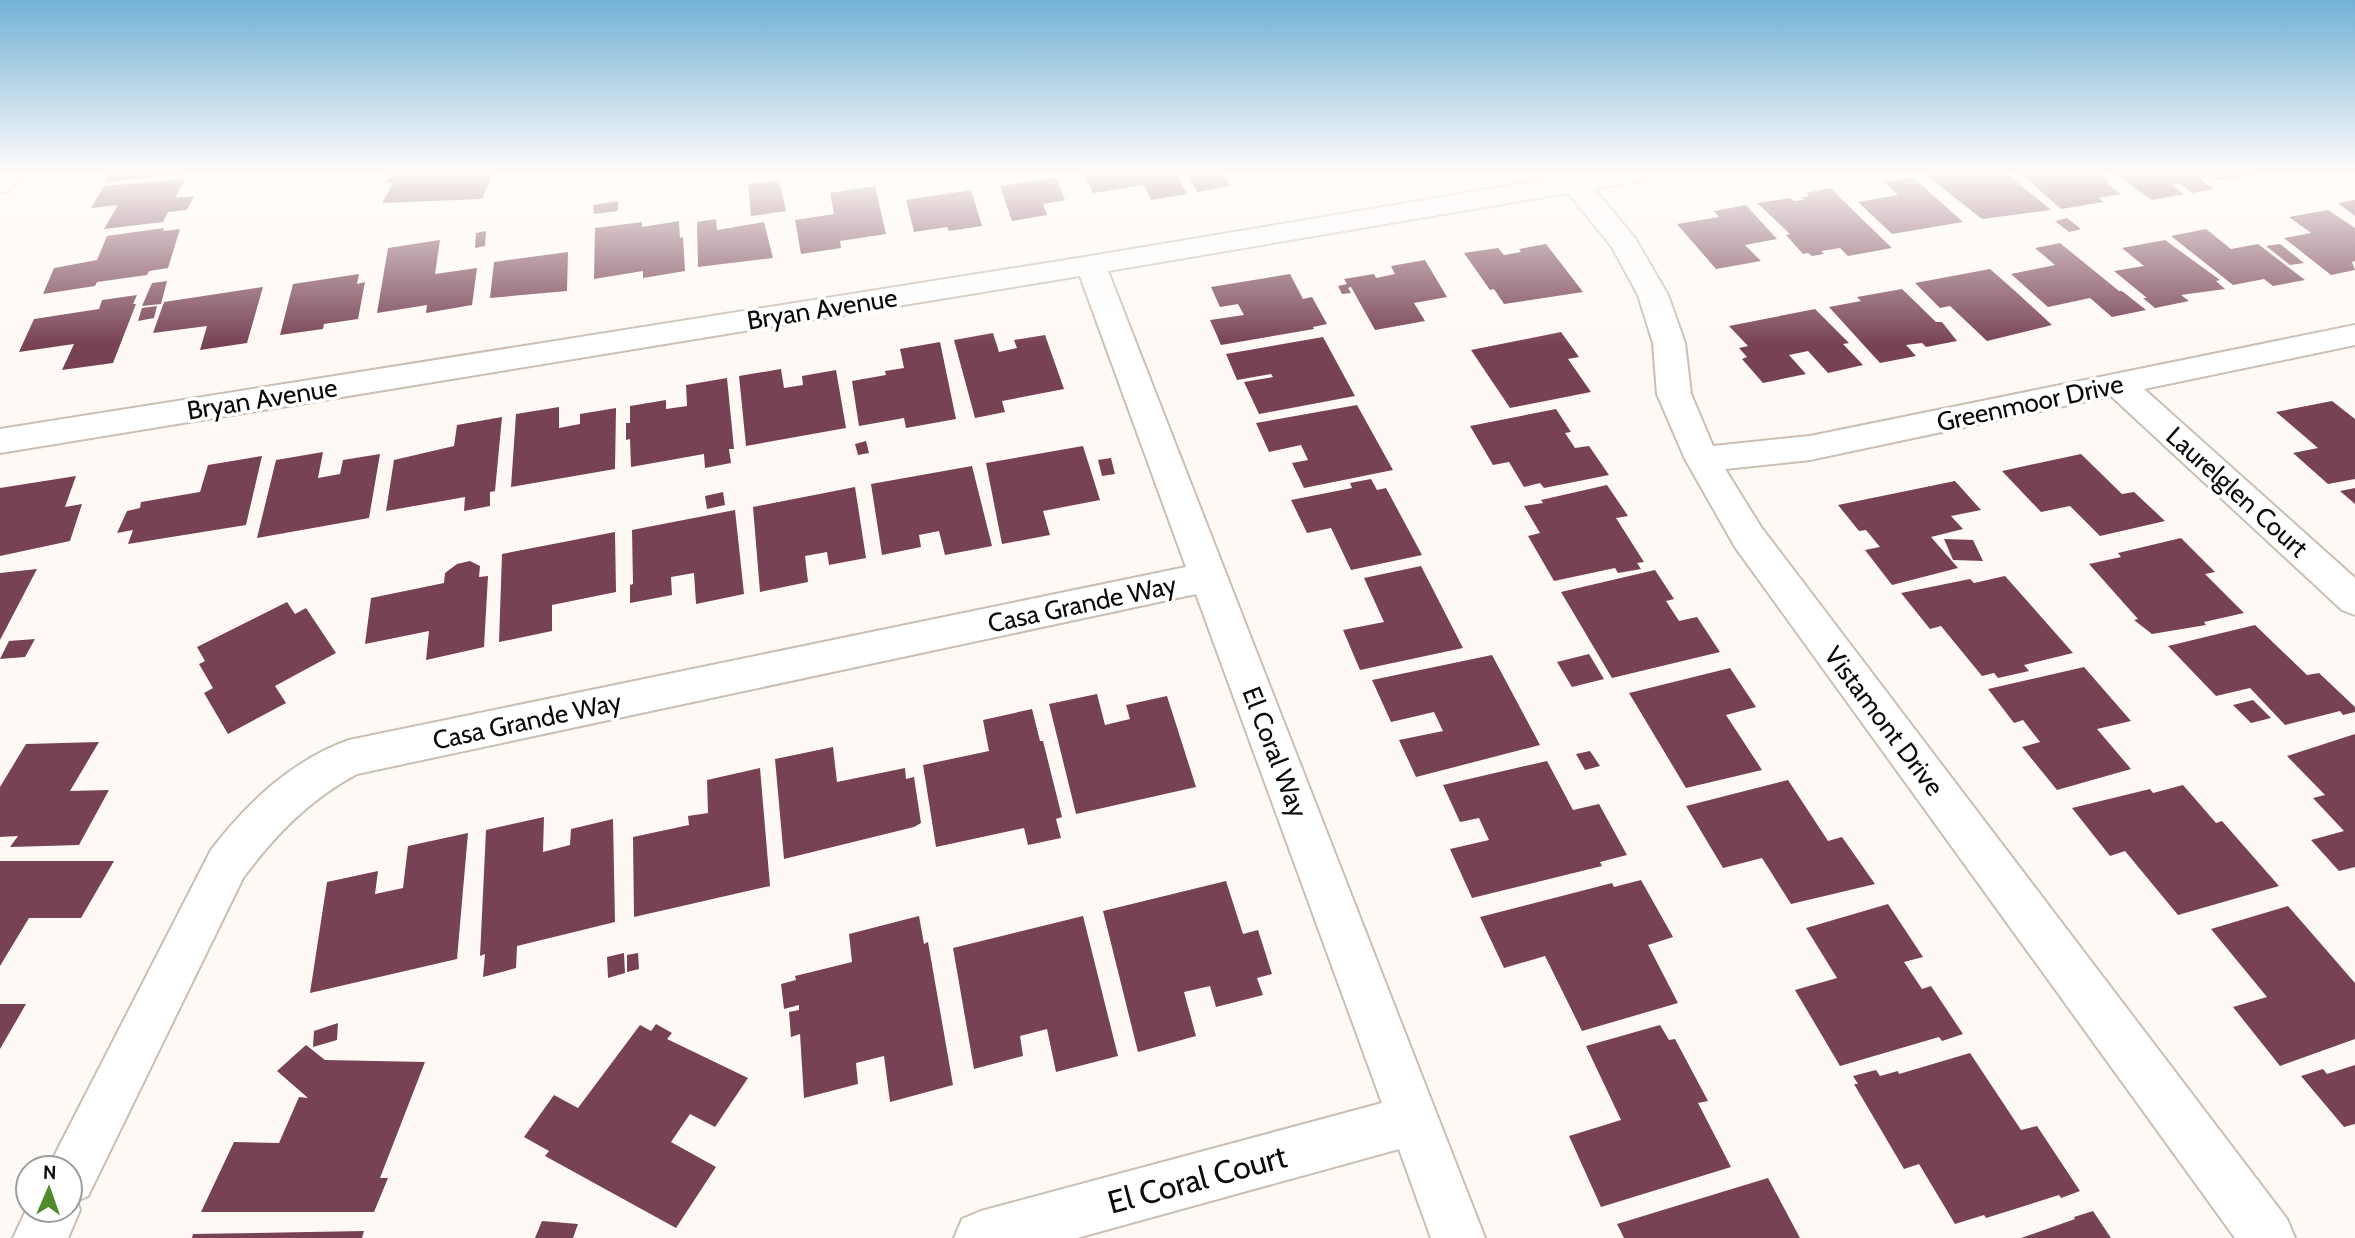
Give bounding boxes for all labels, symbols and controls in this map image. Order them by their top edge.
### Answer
street label: Bryan Avenue [744,281,900,337]
street label: Greenmoor Drive [1934,368,2126,438]
street label: Bryan Avenue [184,371,340,427]
street label: Laurelglen Court [2160,420,2315,564]
street label: Casa Grande Way [985,568,1179,640]
street label: Vistamont Drive [1817,640,1951,802]
street label: El Coral Way [1235,682,1315,822]
street label: Casa Grande Way [430,685,624,757]
street label: El Coral Court [1103,1136,1291,1222]
north arrow [14,1154,84,1224]
text: N [42,1161,57,1184]

